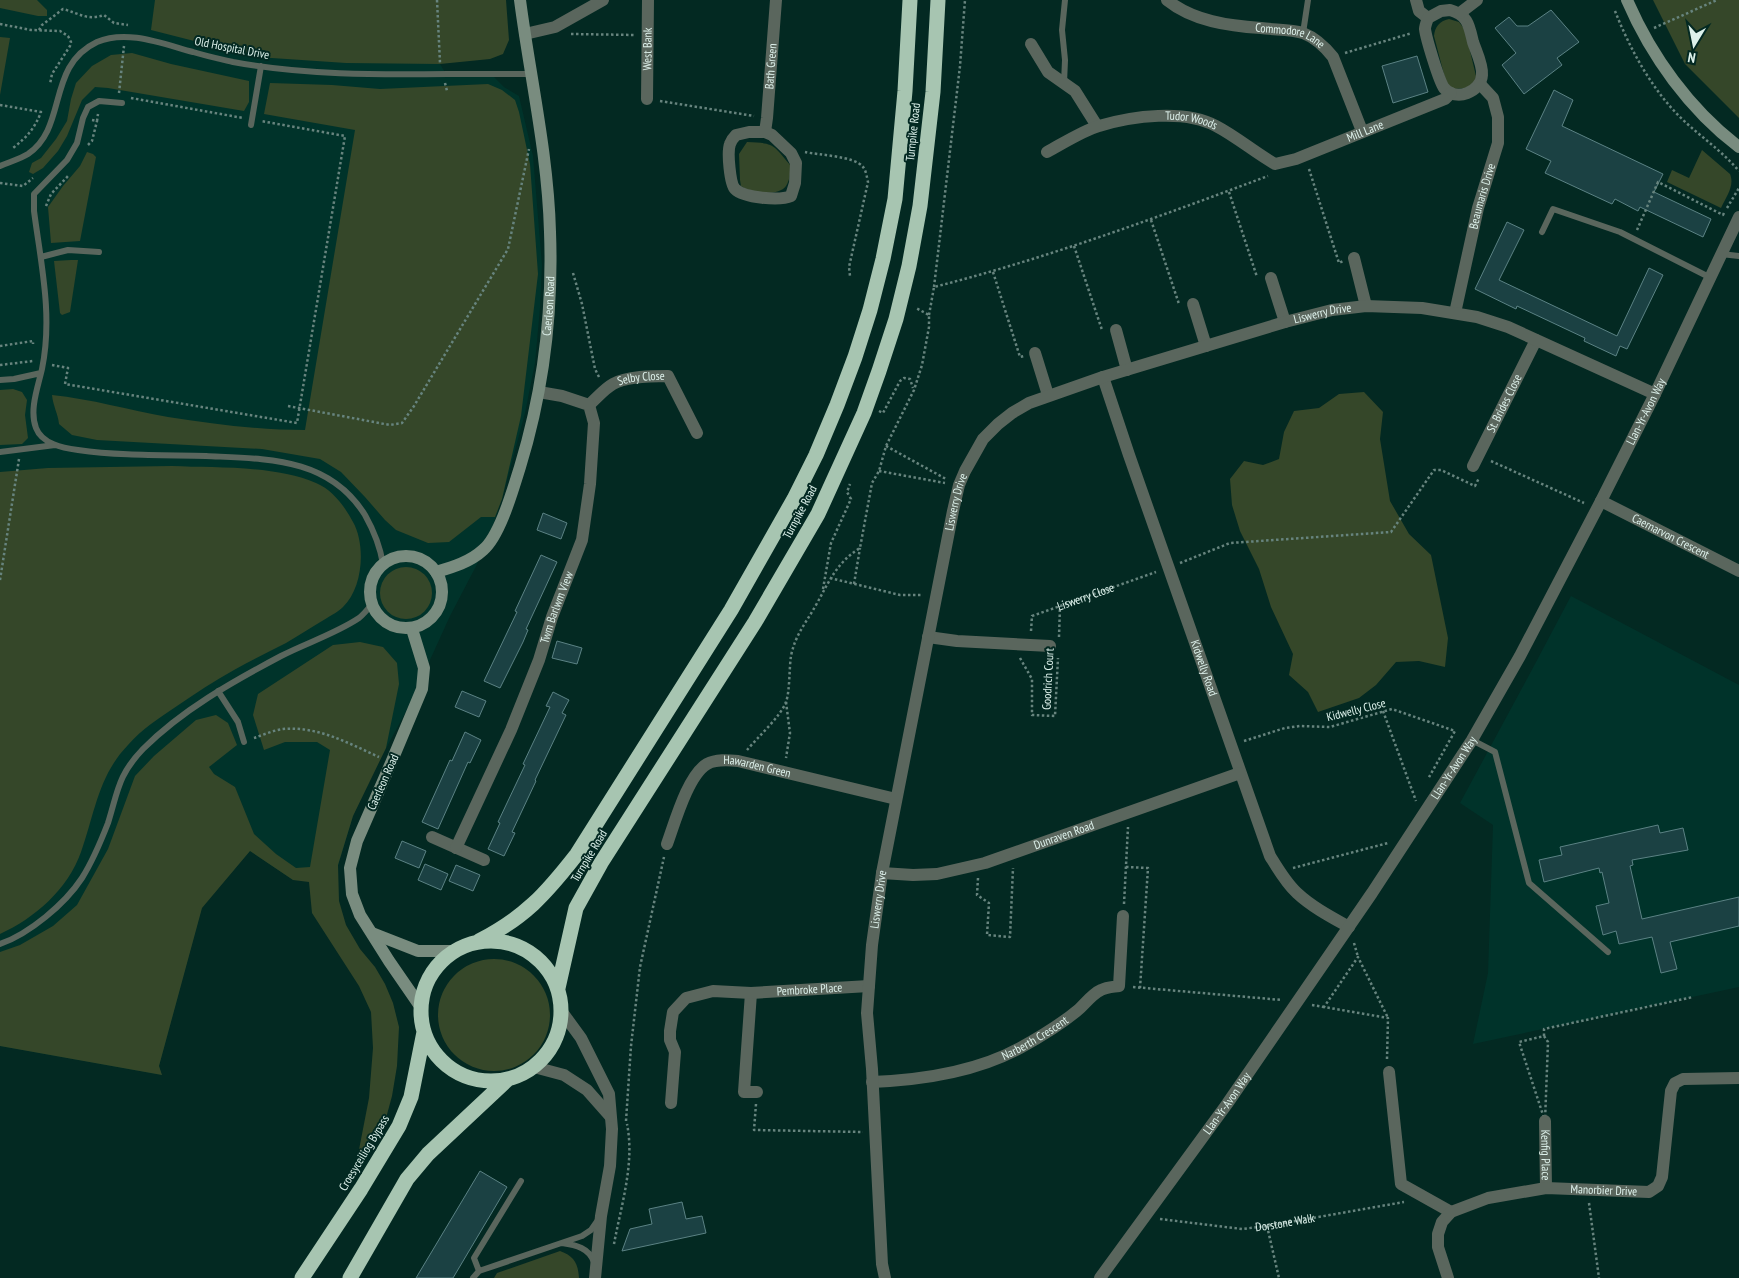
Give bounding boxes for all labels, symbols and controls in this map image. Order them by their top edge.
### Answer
street label: Commodore Lane [1255,20,1329,51]
north arrow [1669,20,1719,70]
street label: West Bank [639,27,655,71]
street label: Old Hospital Drive [193,33,271,62]
street label: Bath Green [761,43,780,90]
text: N [1686,48,1697,67]
street label: Turnpike Road [902,102,923,162]
street label: Tudor Woods [1165,108,1220,133]
street label: Mill Lane [1344,117,1385,145]
street label: Beaumaris Drive [1466,161,1498,230]
street label: Caerleon Road [539,276,557,336]
street label: Liswerry Drive [1292,300,1352,327]
street label: Selby Close [615,368,665,388]
street label: St. Brides Close [1483,372,1525,435]
street label: Llan-Yr-Avon Way [1623,375,1669,447]
street label: Liswerry Drive [941,471,970,532]
street label: Turnpike Road [779,482,820,541]
street label: Caernarvon Crescent [1630,510,1713,562]
street label: Twm Barlwm View [536,568,576,645]
street label: Liswerry Close [1055,579,1116,613]
street label: Kidwelly Road [1188,638,1221,698]
street label: Goodrich Court [1038,647,1057,710]
street label: Kidwelly Close [1325,695,1387,724]
street label: Llan-Yr-Avon Way [1427,733,1480,802]
street label: Caerleon Road [364,752,401,812]
street label: Hawarden Green [723,752,792,780]
street label: Dunraven Road [1032,817,1096,852]
street label: Turnpike Road [567,827,610,885]
street label: Liswerry Drive [866,869,889,929]
street label: Pembroke Place [776,980,843,998]
street label: Narberth Crescent [999,1012,1072,1063]
street label: Llan-Yr-Avon Way [1200,1069,1254,1137]
street label: Croesyceiliog Bypass [335,1112,392,1193]
street label: Kenfig Place [1538,1129,1554,1181]
street label: Manorbier Drive [1570,1181,1638,1199]
street label: Dorstone Walk [1254,1210,1316,1234]

